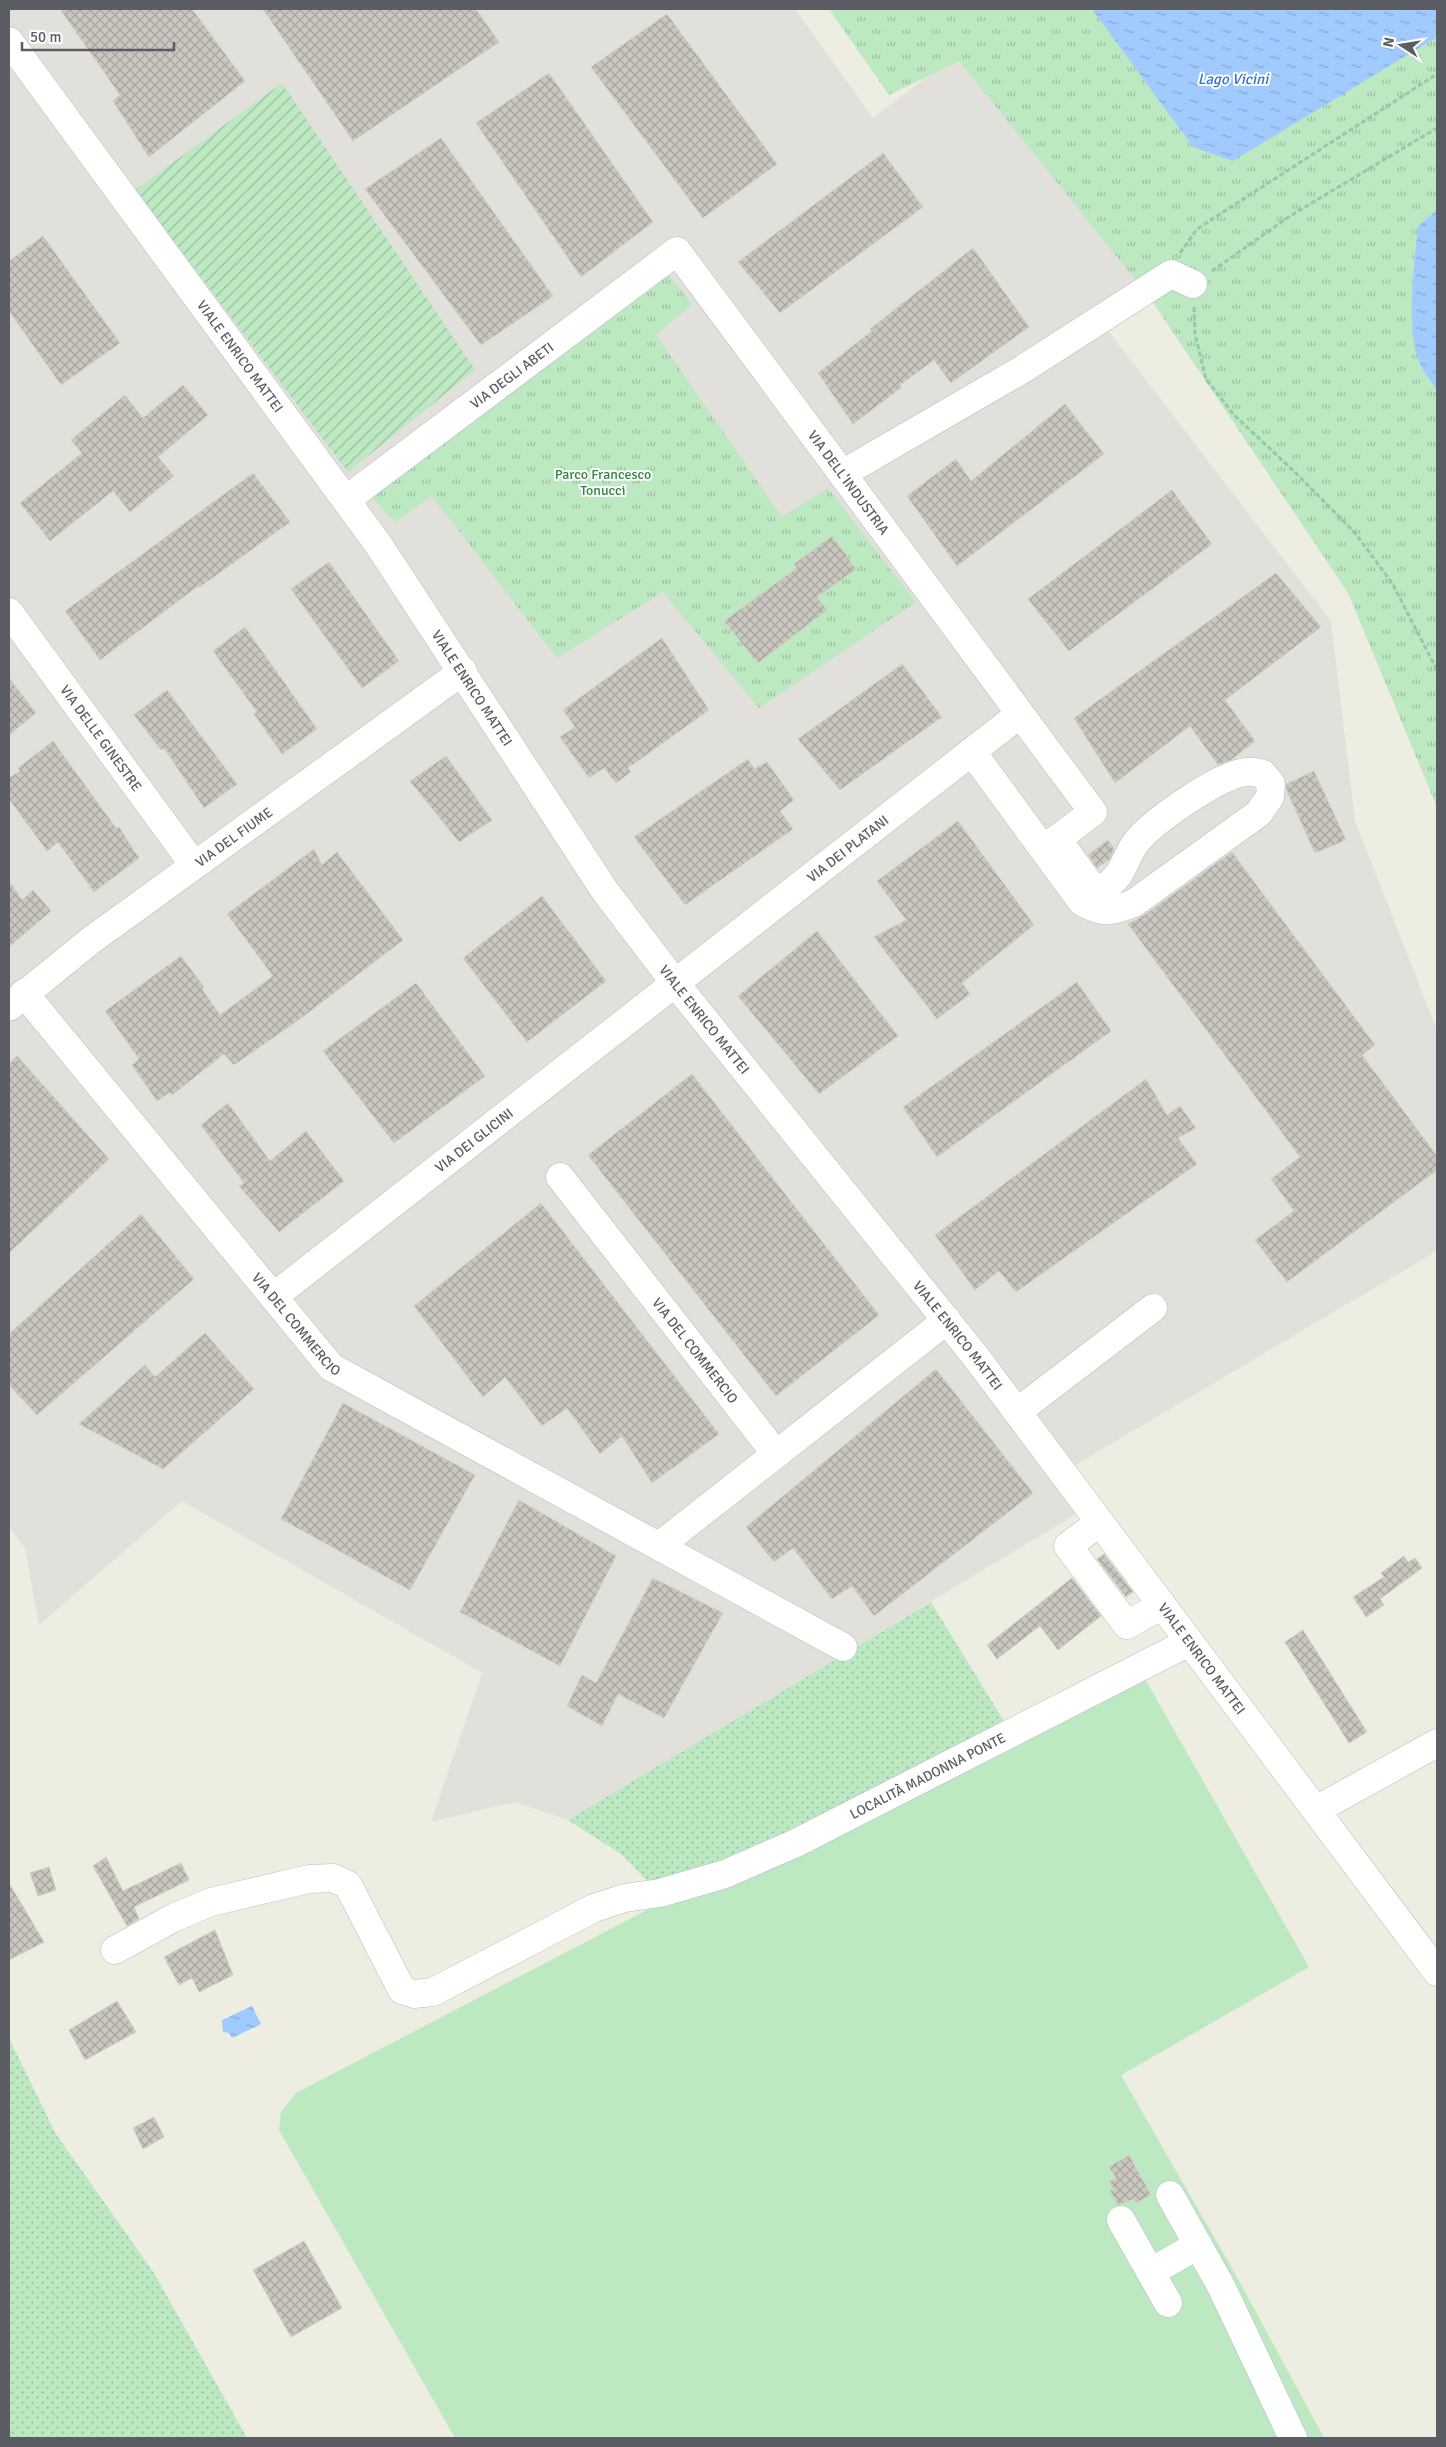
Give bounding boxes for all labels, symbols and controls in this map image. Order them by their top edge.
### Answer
scale bar [22,20,175,52]
north arrow [1376,20,1426,70]
text: 50 m [30,28,61,46]
text: N [1379,36,1398,49]
water label: Lago Vicini [1198,70,1270,88]
street label: VIALE ENRICO MATTEI [194,297,287,416]
street label: VIA DEGLI ABETI [467,338,557,412]
street label: VIA DELL'INDUSTRIA [804,427,893,538]
park label: Parco Francesco Tonucci [555,466,651,499]
street label: VIALE ENRICO MATTEI [428,627,516,749]
street label: VIA DELLE GINESTRE [57,681,146,794]
street label: VIA DEL FIUME [192,803,276,871]
street label: VIA DEI PLATANI [803,811,892,886]
street label: VIALE ENRICO MATTEI [656,962,753,1077]
street label: VIA DEI GLICINI [432,1104,517,1176]
street label: VIA DEL COMMERCIO [249,1269,344,1379]
street label: VIALE ENRICO MATTEI [909,1277,1006,1394]
street label: VIA DEL COMMERCIO [649,1294,742,1407]
street label: VIALE ENRICO MATTEI [1155,1599,1249,1718]
street label: LOCALITÀ MADONNA PONTE [847,1729,1008,1823]

